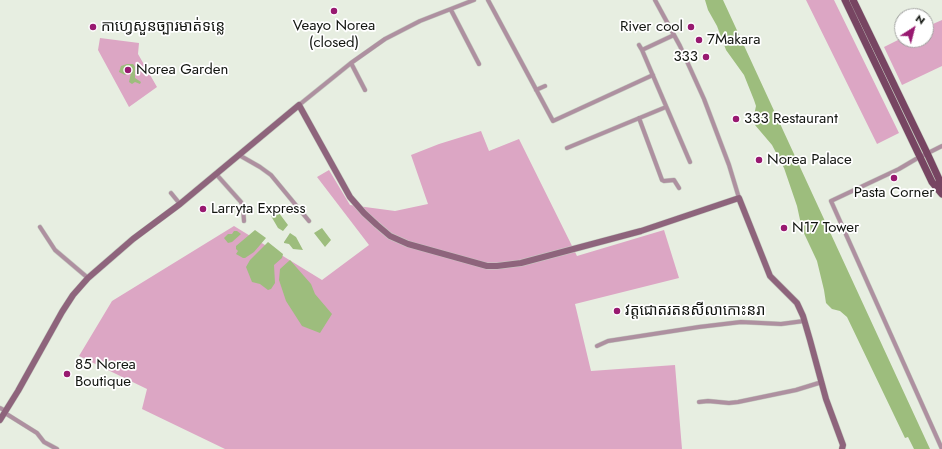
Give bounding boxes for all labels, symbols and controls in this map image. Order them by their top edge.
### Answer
marker: Veayo Norea (closed) [329,6,339,16]
north arrow [894,8,934,48]
text: N [912,10,929,28]
place label: Veayo Norea (closed) [293,17,375,52]
place label: កាហ្វេសួនច្បារមាត់ទន្លេ [101,18,225,36]
place label: River cool [620,18,683,36]
marker: កាហ្វេសួនច្បារមាត់ទន្លេ [88,22,98,32]
marker: River cool [686,22,696,32]
place label: 7Makara [707,31,760,49]
marker: 7Makara [694,35,704,45]
place label: 333 [673,48,698,66]
marker: 333 [701,52,711,62]
place label: Norea Garden [136,61,228,79]
marker: Norea Garden [123,65,133,75]
place label: 333 Restaurant [744,110,838,128]
marker: 333 Restaurant [731,114,741,124]
place label: Norea Palace [767,151,852,169]
marker: Norea Palace [754,155,764,165]
marker: Pasta Corner [889,173,899,183]
place label: Pasta Corner [854,184,934,202]
place label: Larryta Express [211,200,305,218]
marker: Larryta Express [198,204,208,214]
place label: N17 Tower [792,219,859,237]
marker: N17 Tower [779,223,789,233]
place label: វត្តជោតរតនសីលាកោះនរា [625,302,765,320]
marker: វត្តជោតរតនសីលាកោះនរា [612,306,622,316]
place label: 85 Norea Boutique [75,356,136,391]
marker: 85 Norea Boutique [62,369,72,379]

